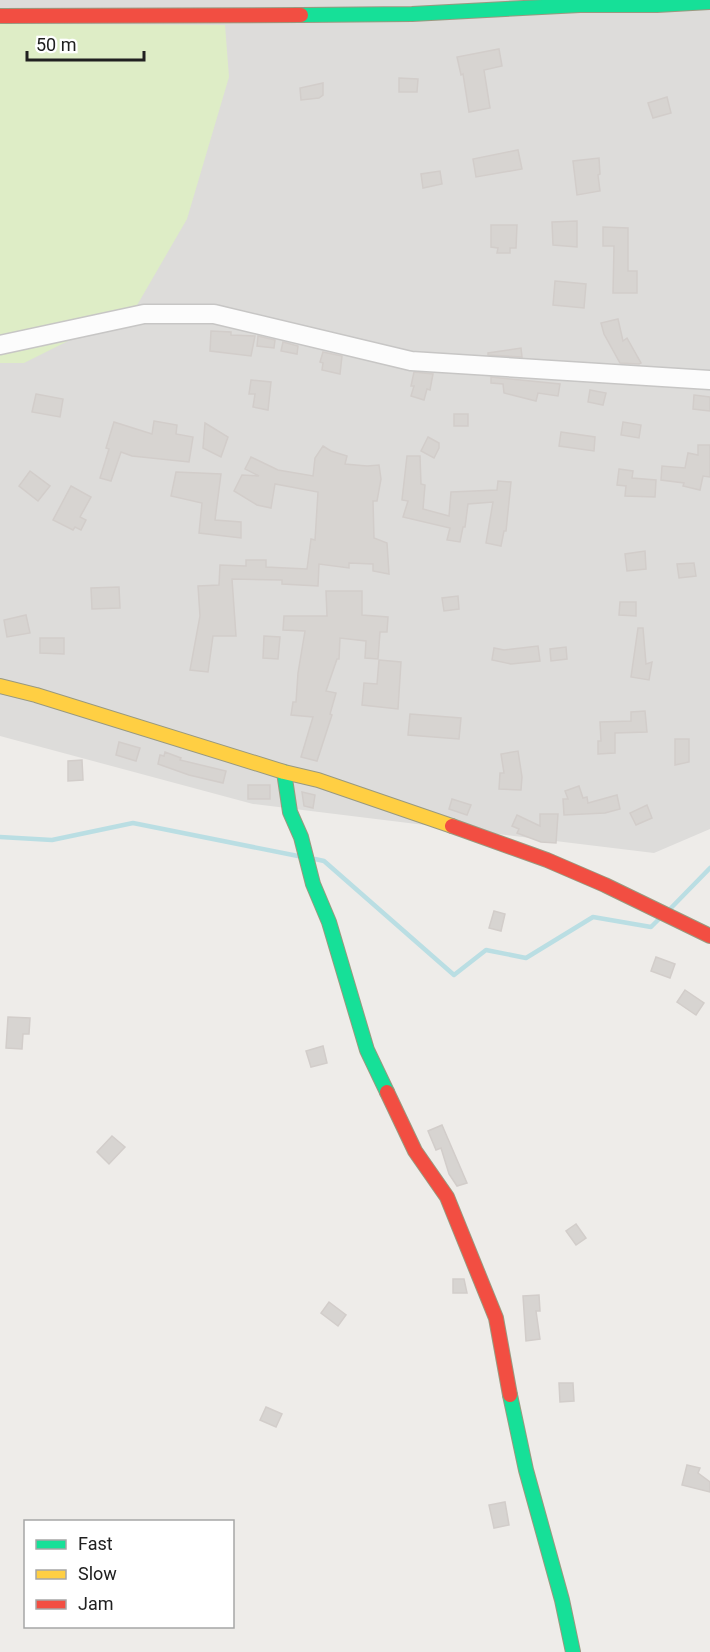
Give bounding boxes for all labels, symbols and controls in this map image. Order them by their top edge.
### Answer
scale bar [27,24,144,62]
text: 50 m [36,34,76,55]
legend [24,1520,234,1628]
text: Fast [78,1533,113,1554]
text: Slow [78,1563,117,1584]
text: Jam [78,1593,114,1614]

